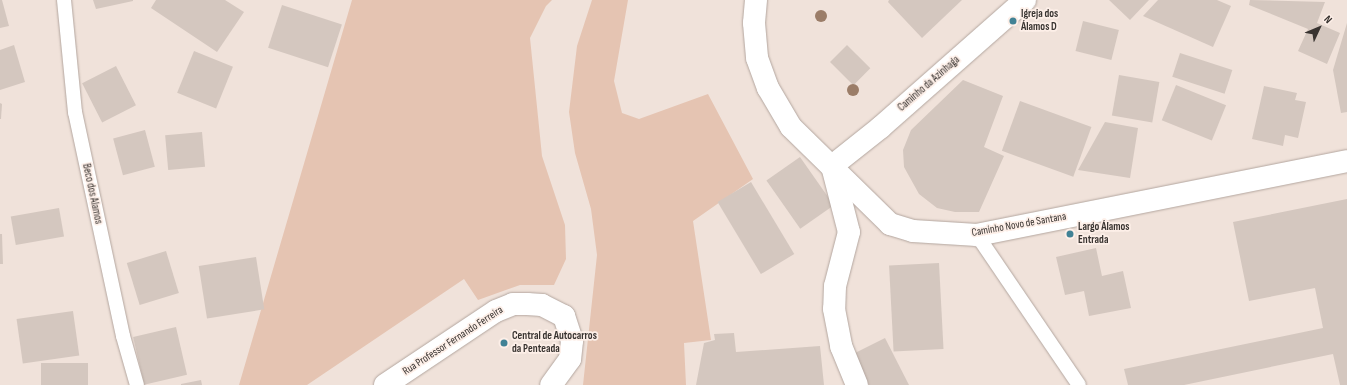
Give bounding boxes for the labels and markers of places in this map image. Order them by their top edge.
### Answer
place label: Igreja dos Álamos D [1021,8,1058,34]
marker: Igreja dos Álamos D [1008,16,1018,26]
place label: Largo Álamos Entrada [1078,221,1130,247]
marker: Largo Álamos Entrada [1065,229,1075,239]
place label: Central de Autocarros da Penteada [512,330,597,356]
marker: Central de Autocarros da Penteada [499,338,509,348]

